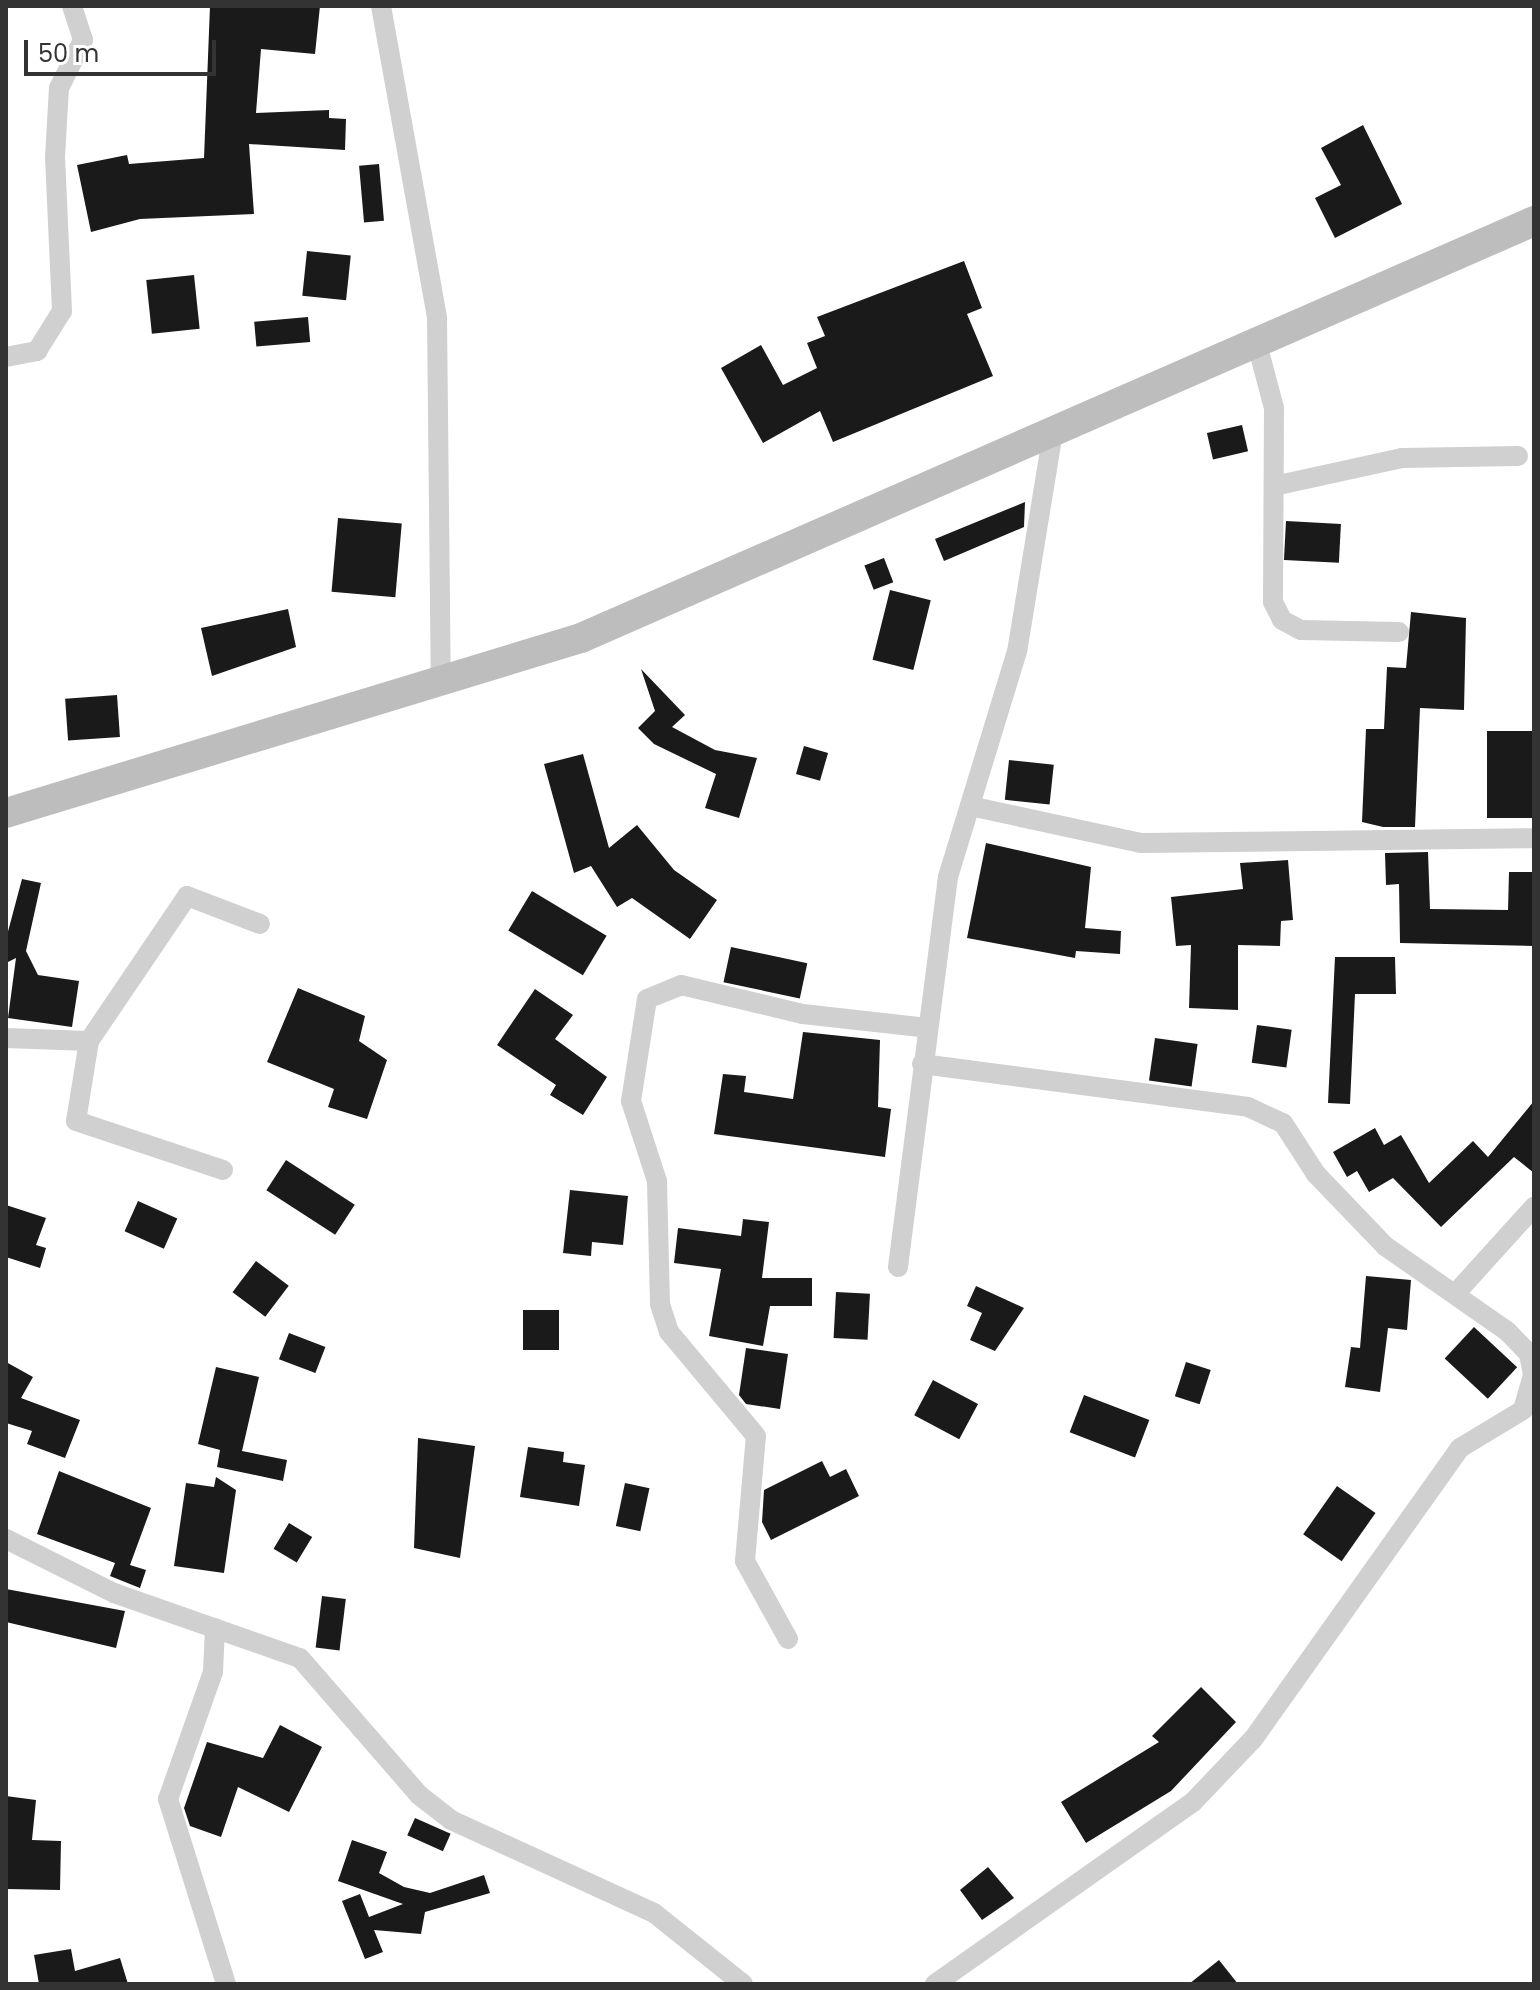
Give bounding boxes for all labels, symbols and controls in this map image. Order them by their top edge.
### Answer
scale bar [28,24,220,74]
text: 50 m [38,37,99,70]

